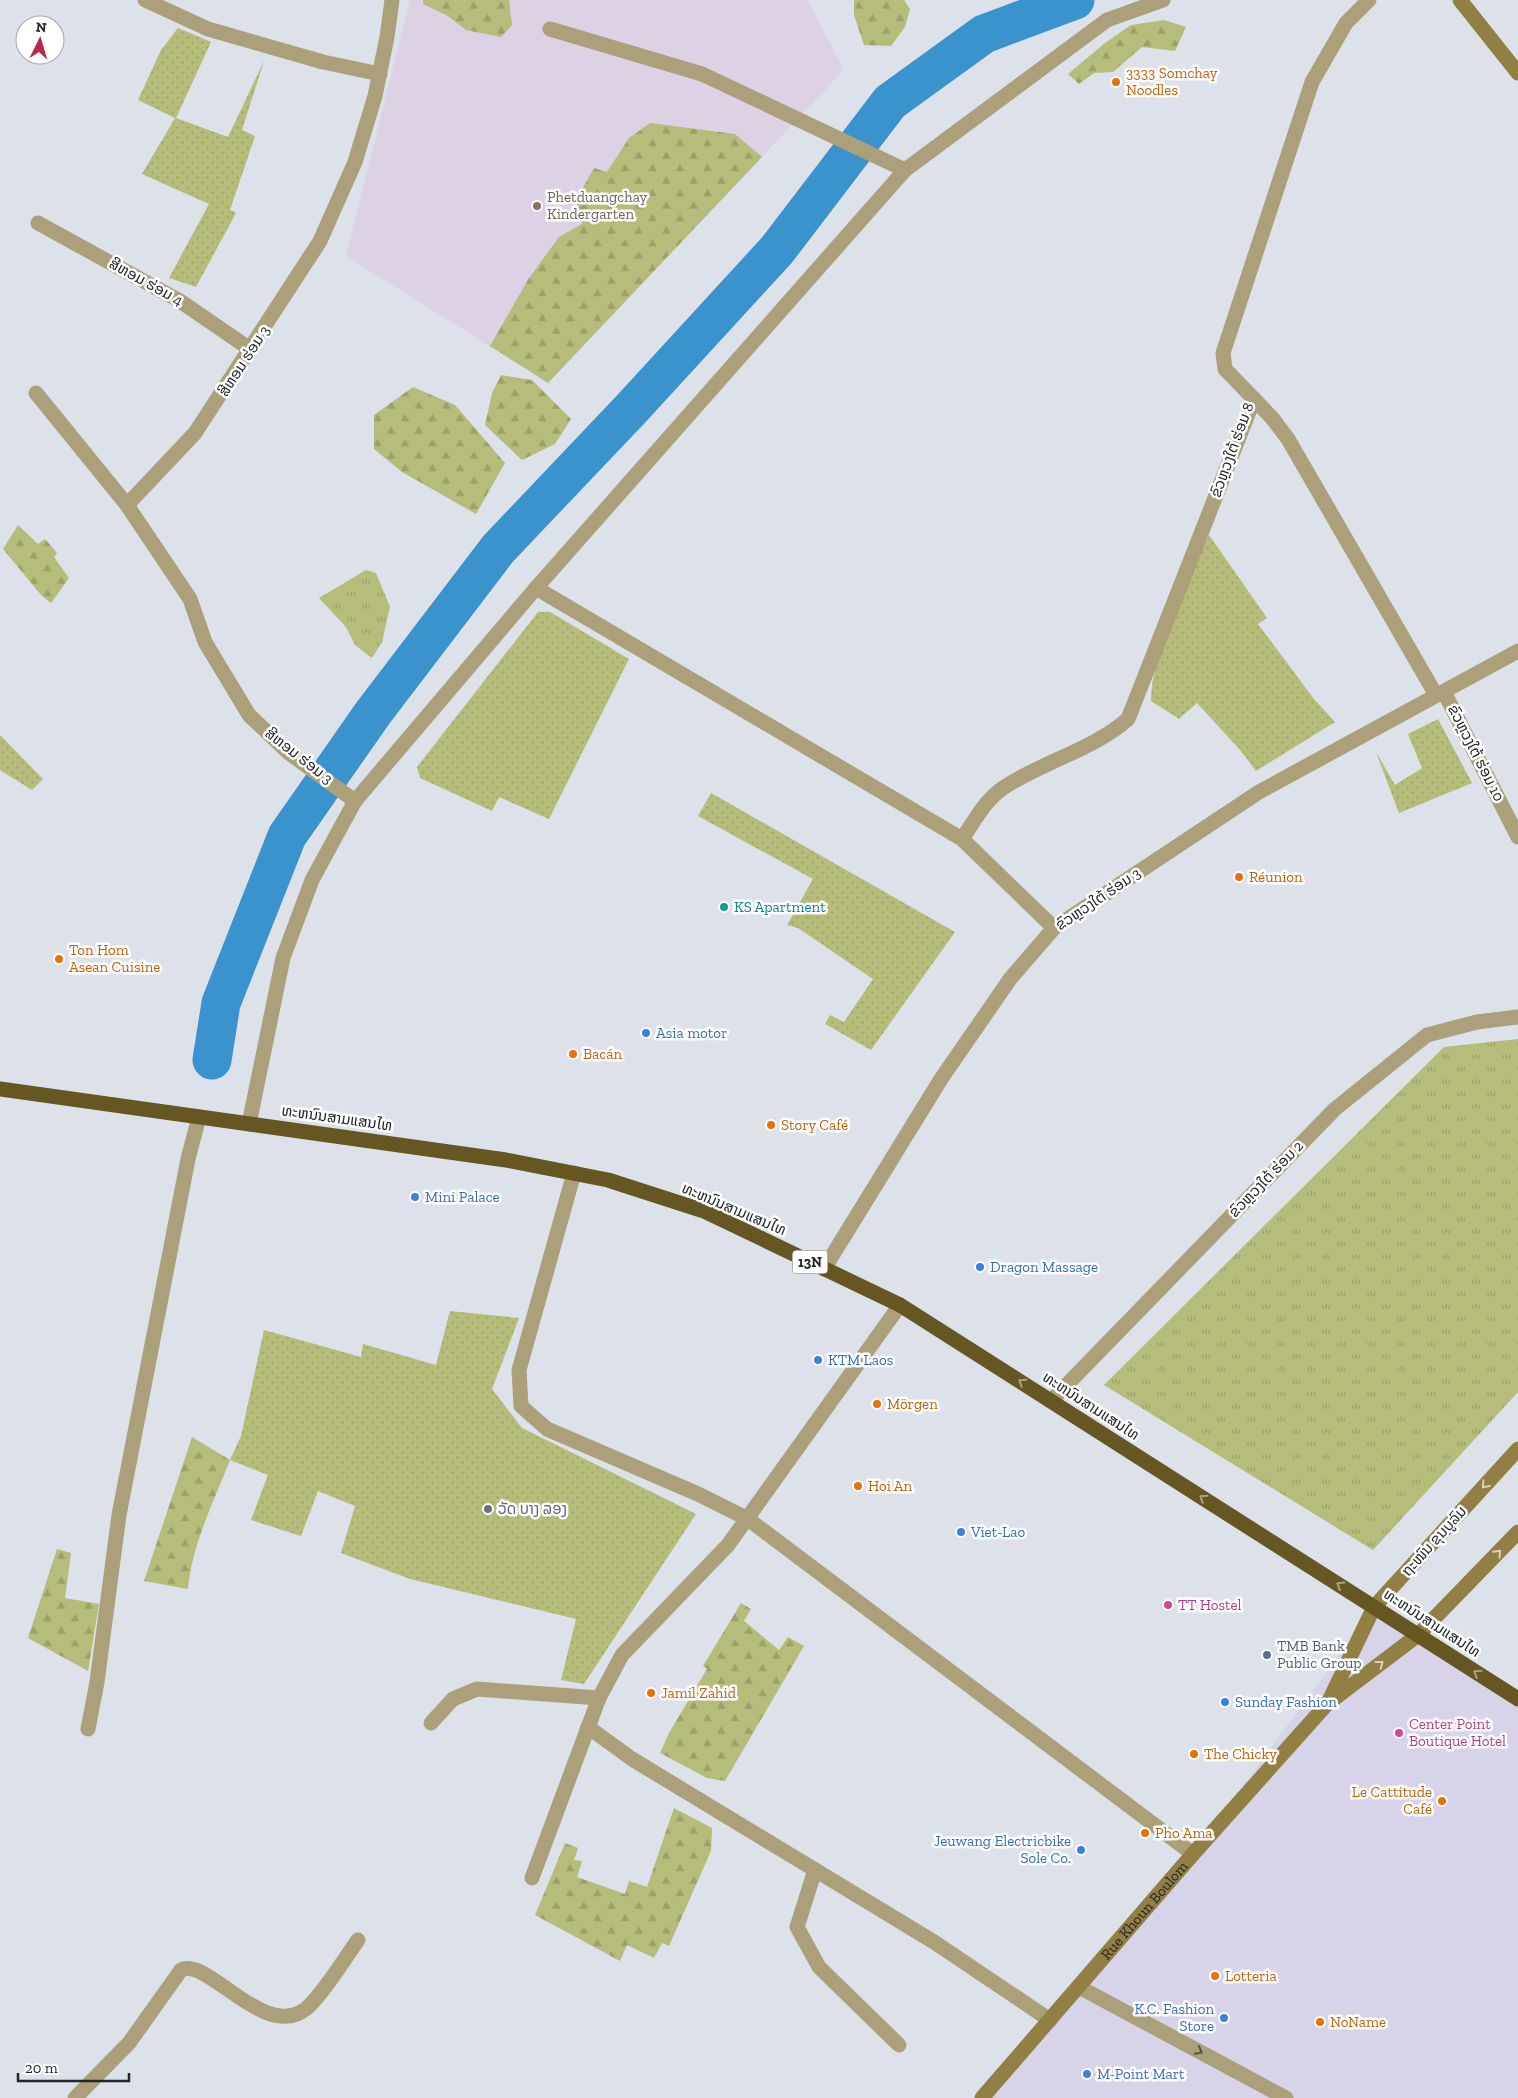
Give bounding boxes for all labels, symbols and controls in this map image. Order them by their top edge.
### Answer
north arrow [15,15,65,65]
text: N [35,19,47,37]
place label: 3333 Somchay Noodles [1126,64,1218,99]
marker: 3333 Somchay Noodles [1110,76,1122,88]
place label: Phetduangchay Kindergarten [547,188,648,223]
marker: Phetduangchay Kindergarten [531,200,543,212]
street label: ສີຫອມ ຮ່ອມ 4 [106,254,186,310]
street label: ສີຫອມ ຮ່ອມ 3 [214,322,274,400]
street label: ຂົວຫຼວງໃຕ້ ຮ່ອມ 8 [1206,400,1258,500]
street label: ຂົວຫຼວງໃຕ້ ຮ່ອມ 10 [1444,702,1508,804]
street label: ສີຫອມ ຮ່ອມ 3 [262,724,336,788]
street label: ຂົວຫຼວງໃຕ້ ຮ່ອມ 3 [1052,864,1144,934]
place label: Réunion [1249,868,1303,886]
marker: Réunion [1233,871,1245,883]
place label: KS Apartment [734,898,826,916]
marker: KS Apartment [718,901,730,913]
place label: Ton Hom Asean Cuisine [69,941,160,976]
marker: Ton Hom Asean Cuisine [53,953,65,965]
place label: Asia motor [656,1024,727,1042]
marker: Asia motor [640,1027,652,1039]
place label: Bacán [583,1045,622,1063]
marker: Bacán [567,1048,579,1060]
street label: ທະຫນົນສາມແສນໄທ [280,1101,394,1135]
place label: Story Café [781,1116,848,1134]
marker: Story Café [765,1119,777,1131]
street label: ຂົວຫຼວງໃຕ້ ຮ່ອມ 2 [1225,1137,1307,1221]
street label: ທະຫນົນສາມແສນໄທ [679,1179,789,1239]
place label: Mini Palace [425,1188,500,1206]
marker: Mini Palace [409,1191,421,1203]
road number: 13N [792,1250,828,1274]
place label: Dragon Massage [990,1258,1098,1276]
marker: Dragon Massage [974,1261,986,1273]
place label: KTM Laos [828,1351,893,1369]
marker: KTM Laos [812,1354,824,1366]
street label: ທະຫນົນສາມແສນໄທ [1039,1368,1143,1444]
one-way arrow [1018,1379,1027,1389]
place label: Mörgen [887,1395,938,1413]
marker: Mörgen [871,1398,883,1410]
place label: Hoi An [868,1477,913,1495]
one-way arrow [1482,1479,1491,1488]
marker: Hoi An [852,1480,864,1492]
one-way arrow [1199,1495,1208,1504]
place label: ວັດ ບາງ ລອງ [498,1500,567,1518]
street label: ຖະໜົນ ຂຸນບູລົມ [1398,1502,1471,1580]
marker: ວັດ ບາງ ລອງ [482,1503,494,1515]
place label: Viet-Lao [970,1523,1026,1541]
marker: Viet-Lao [955,1526,967,1538]
one-way arrow [1492,1550,1501,1559]
one-way arrow [1336,1582,1345,1592]
street label: ທະຫນົນສາມແສນໄທ [1380,1585,1484,1661]
place label: TT Hostel [1178,1596,1242,1614]
marker: TT Hostel [1162,1599,1174,1611]
place label: TMB Bank Public Group [1277,1637,1362,1672]
marker: TMB Bank Public Group [1261,1649,1273,1661]
one-way arrow [1374,1662,1383,1670]
one-way arrow [1473,1669,1482,1679]
place label: Jamil Zahid [661,1684,737,1702]
marker: Jamil Zahid [645,1687,657,1699]
place label: Sunday Fashion [1235,1693,1337,1711]
marker: Sunday Fashion [1219,1696,1231,1708]
place label: Center Point Boutique Hotel [1409,1715,1506,1750]
marker: Center Point Boutique Hotel [1393,1727,1405,1739]
place label: The Chicky [1204,1745,1277,1763]
marker: The Chicky [1188,1748,1200,1760]
place label: Le Cattitude Café [1352,1783,1432,1818]
marker: Le Cattitude Café [1436,1795,1448,1807]
place label: Pho Ama [1155,1824,1213,1842]
marker: Pho Ama [1139,1827,1151,1839]
place label: Jeuwang Electricbike Sole Co. [934,1832,1071,1867]
marker: Jeuwang Electricbike Sole Co. [1075,1844,1087,1856]
street label: Rue Khoun Boulom [1097,1858,1192,1963]
place label: Lotteria [1225,1967,1277,1985]
marker: Lotteria [1209,1970,1221,1982]
place label: K.C. Fashion Store [1134,2000,1214,2035]
marker: K.C. Fashion Store [1218,2012,1230,2024]
place label: NoName [1330,2013,1386,2031]
marker: NoName [1314,2016,1326,2028]
one-way arrow [1194,2045,1203,2055]
scale bar [18,2050,129,2082]
text: 20 m [25,2059,58,2077]
place label: M-Point Mart [1097,2065,1185,2083]
marker: M-Point Mart [1081,2068,1093,2080]

